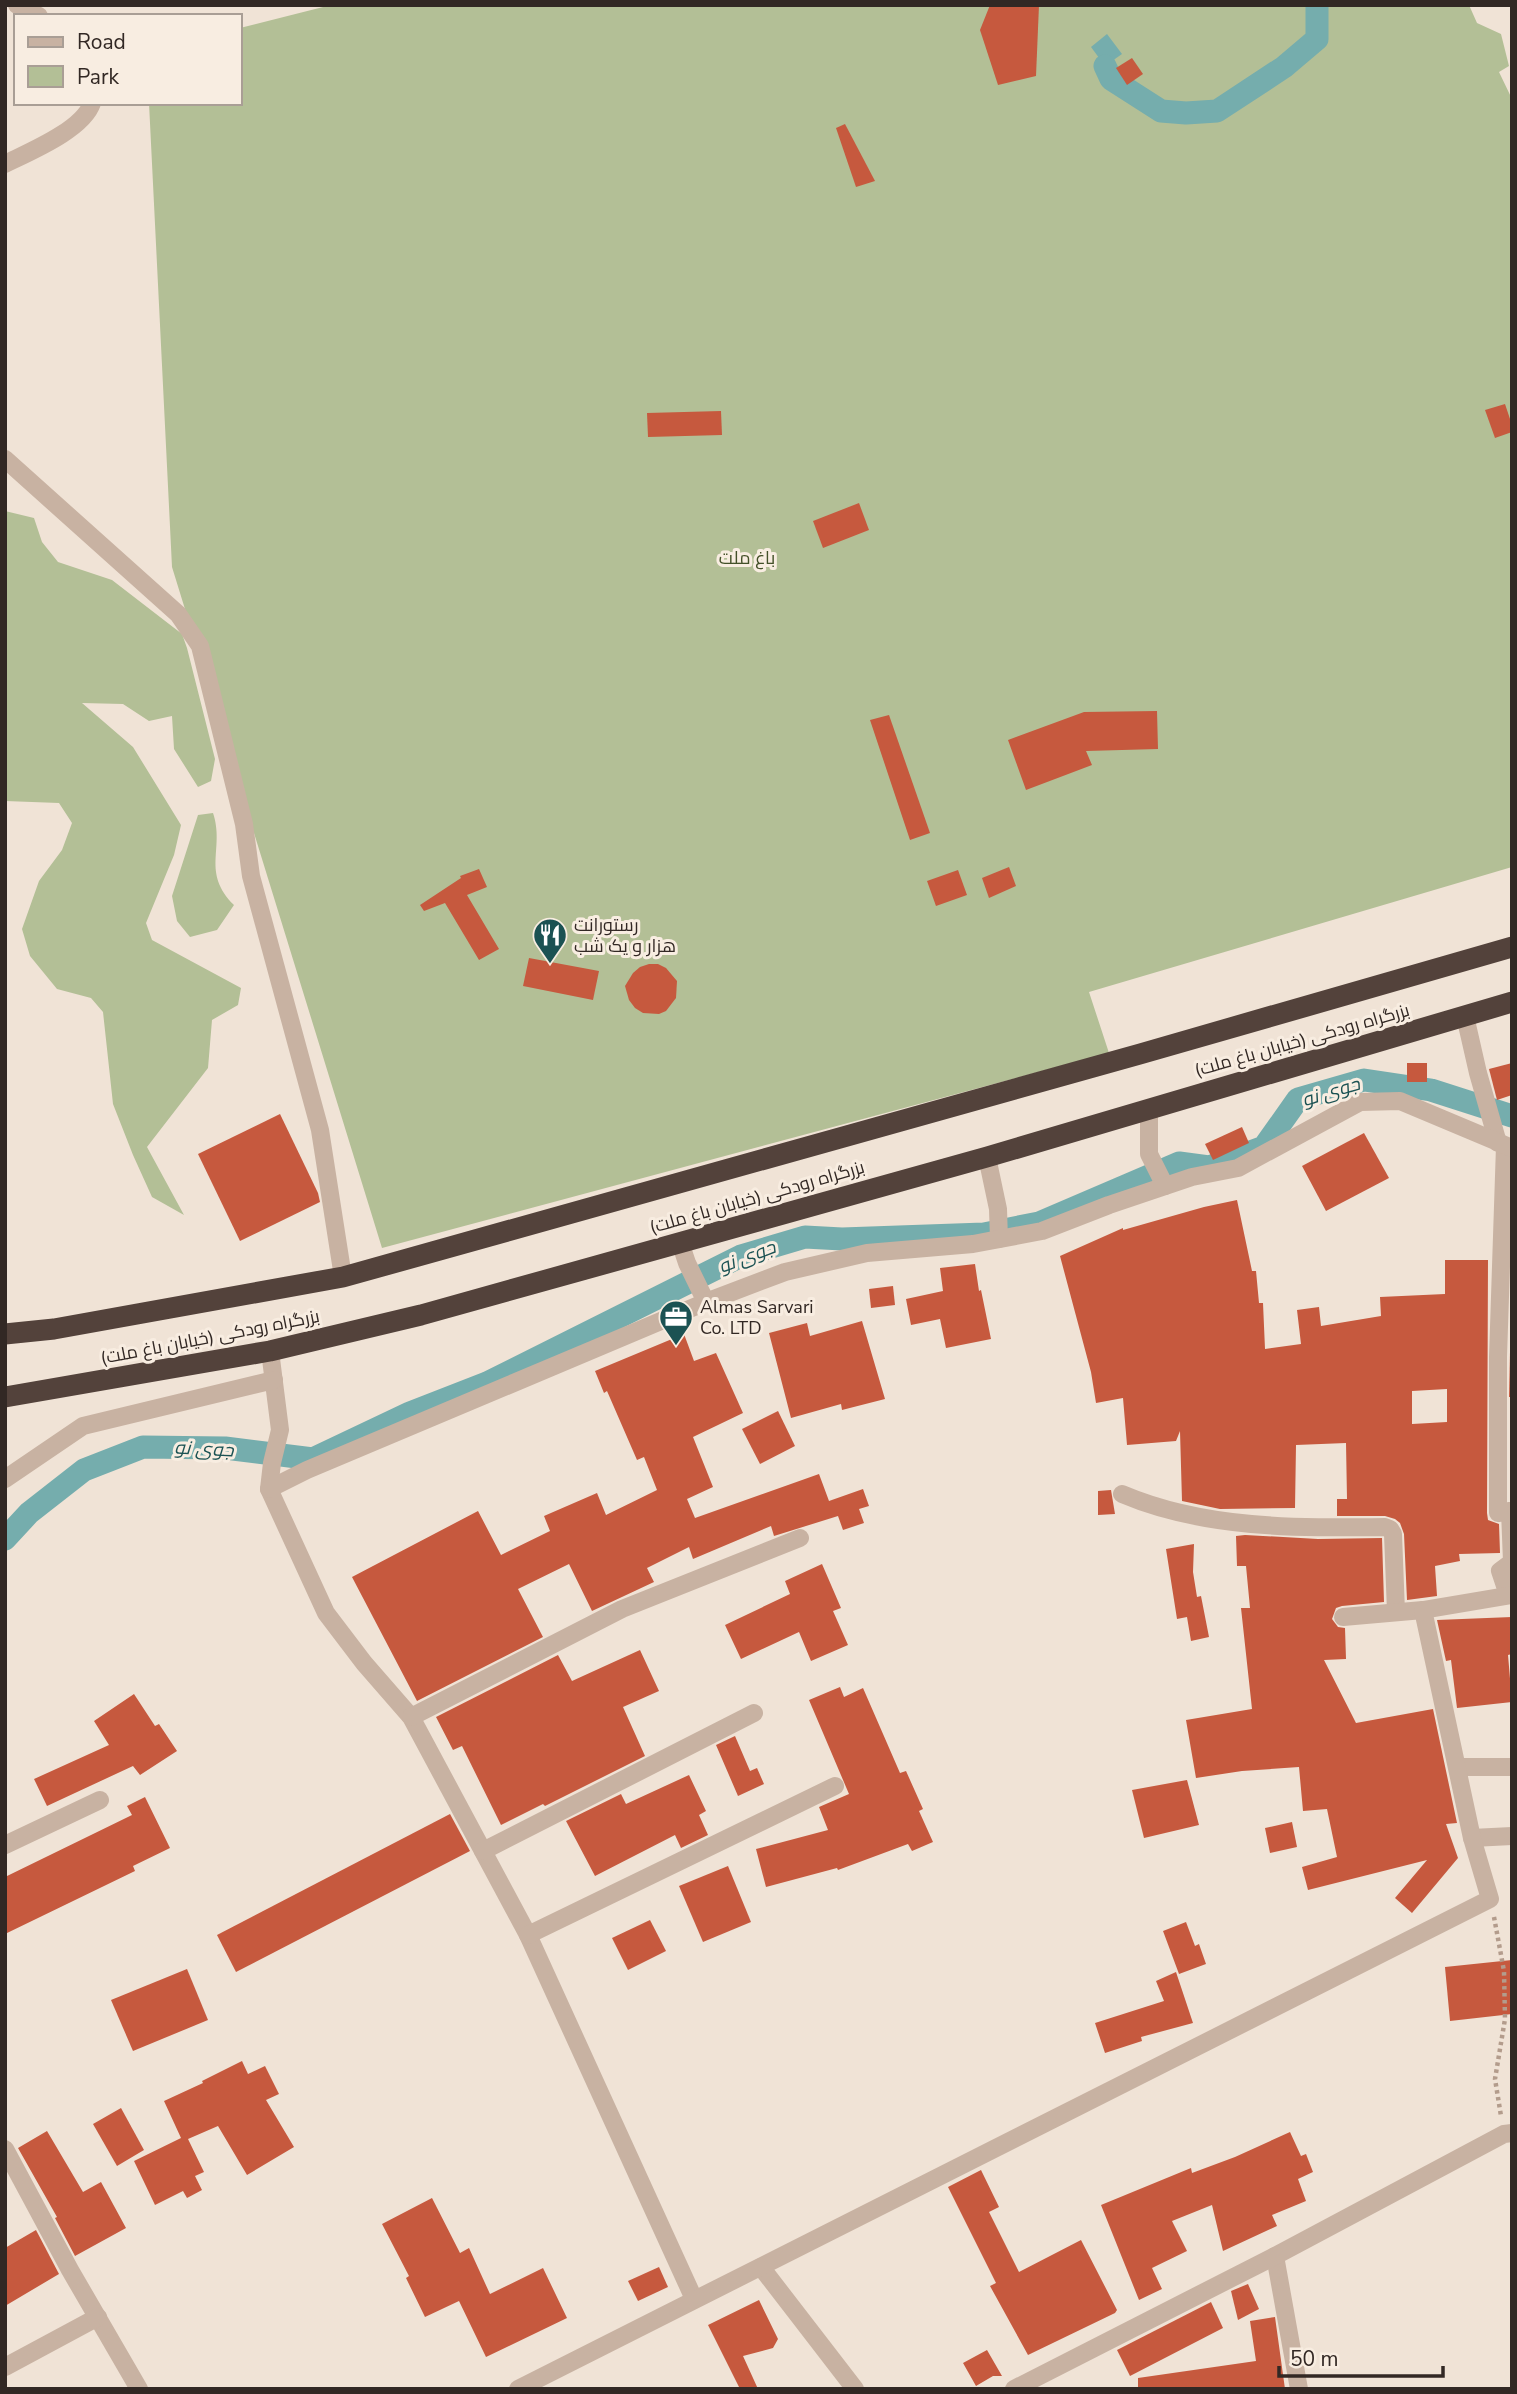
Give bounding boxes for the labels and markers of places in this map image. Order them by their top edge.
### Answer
place label: رستورانت هزار و یک شب [574,913,676,958]
restaurant icon: رستورانت هزار و یک شب [531,916,569,965]
place label: Almas Sarvari Co. LTD [700,1295,814,1340]
office icon: Almas Sarvari Co. LTD [657,1298,695,1347]

